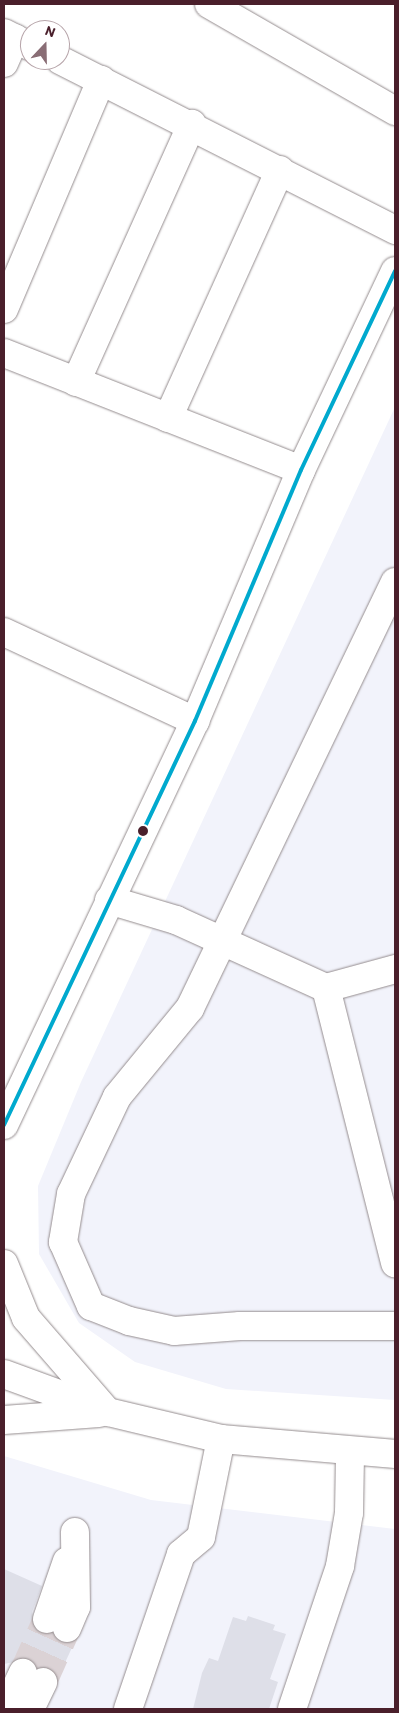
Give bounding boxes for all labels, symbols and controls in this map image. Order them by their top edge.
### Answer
north arrow [20,20,70,70]
text: N [43,22,58,41]
unlabelled marker [138,826,148,836]

